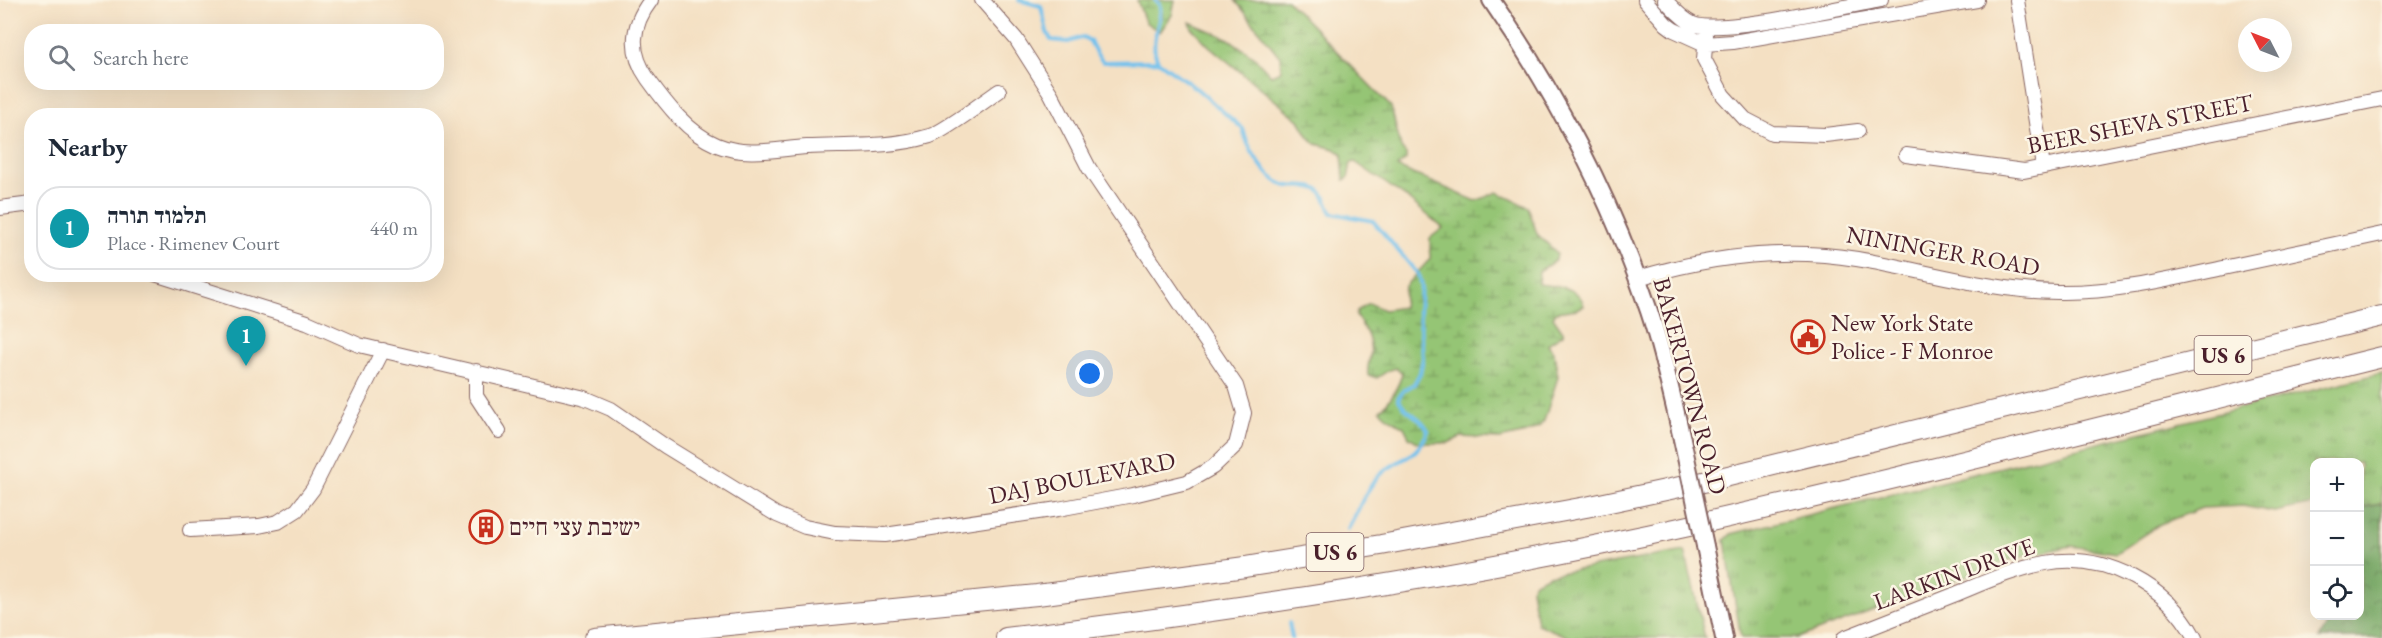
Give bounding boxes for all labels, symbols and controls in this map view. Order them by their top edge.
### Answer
north arrow [2238,18,2292,72]
search box [24,24,444,90]
icon: search [45,41,78,74]
text: Search here [93,43,188,72]
street label: BEER SHEVA STREET [2024,86,2256,161]
text: Nearby [48,130,128,164]
text: תלמוד תורה [107,201,207,230]
text: 1 [64,215,75,241]
text: 440 m [370,215,418,241]
street label: NININGER ROAD [1844,218,2042,283]
text: Place · Rimenev Court [107,230,280,256]
street label: BAKERTOWN ROAD [1647,274,1734,498]
place label: New York State Police - F Monroe [1831,307,1993,366]
pin: 1 [226,316,266,366]
public building icon: New York State Police - F Monroe [1790,319,1826,355]
road number: US 6 [2194,336,2252,374]
your location [1075,359,1104,388]
street label: DAJ BOULEVARD [986,444,1178,511]
map controls [2310,458,2364,620]
button: + [2310,458,2364,512]
building icon: ישיבת עצי חיים [468,509,504,545]
place label: ישיבת עצי חיים [509,511,640,542]
button: − [2310,512,2364,566]
street label: LARKIN DRIVE [1869,530,2039,617]
road number: US 6 [1306,533,1364,571]
button: locate [2310,566,2364,620]

